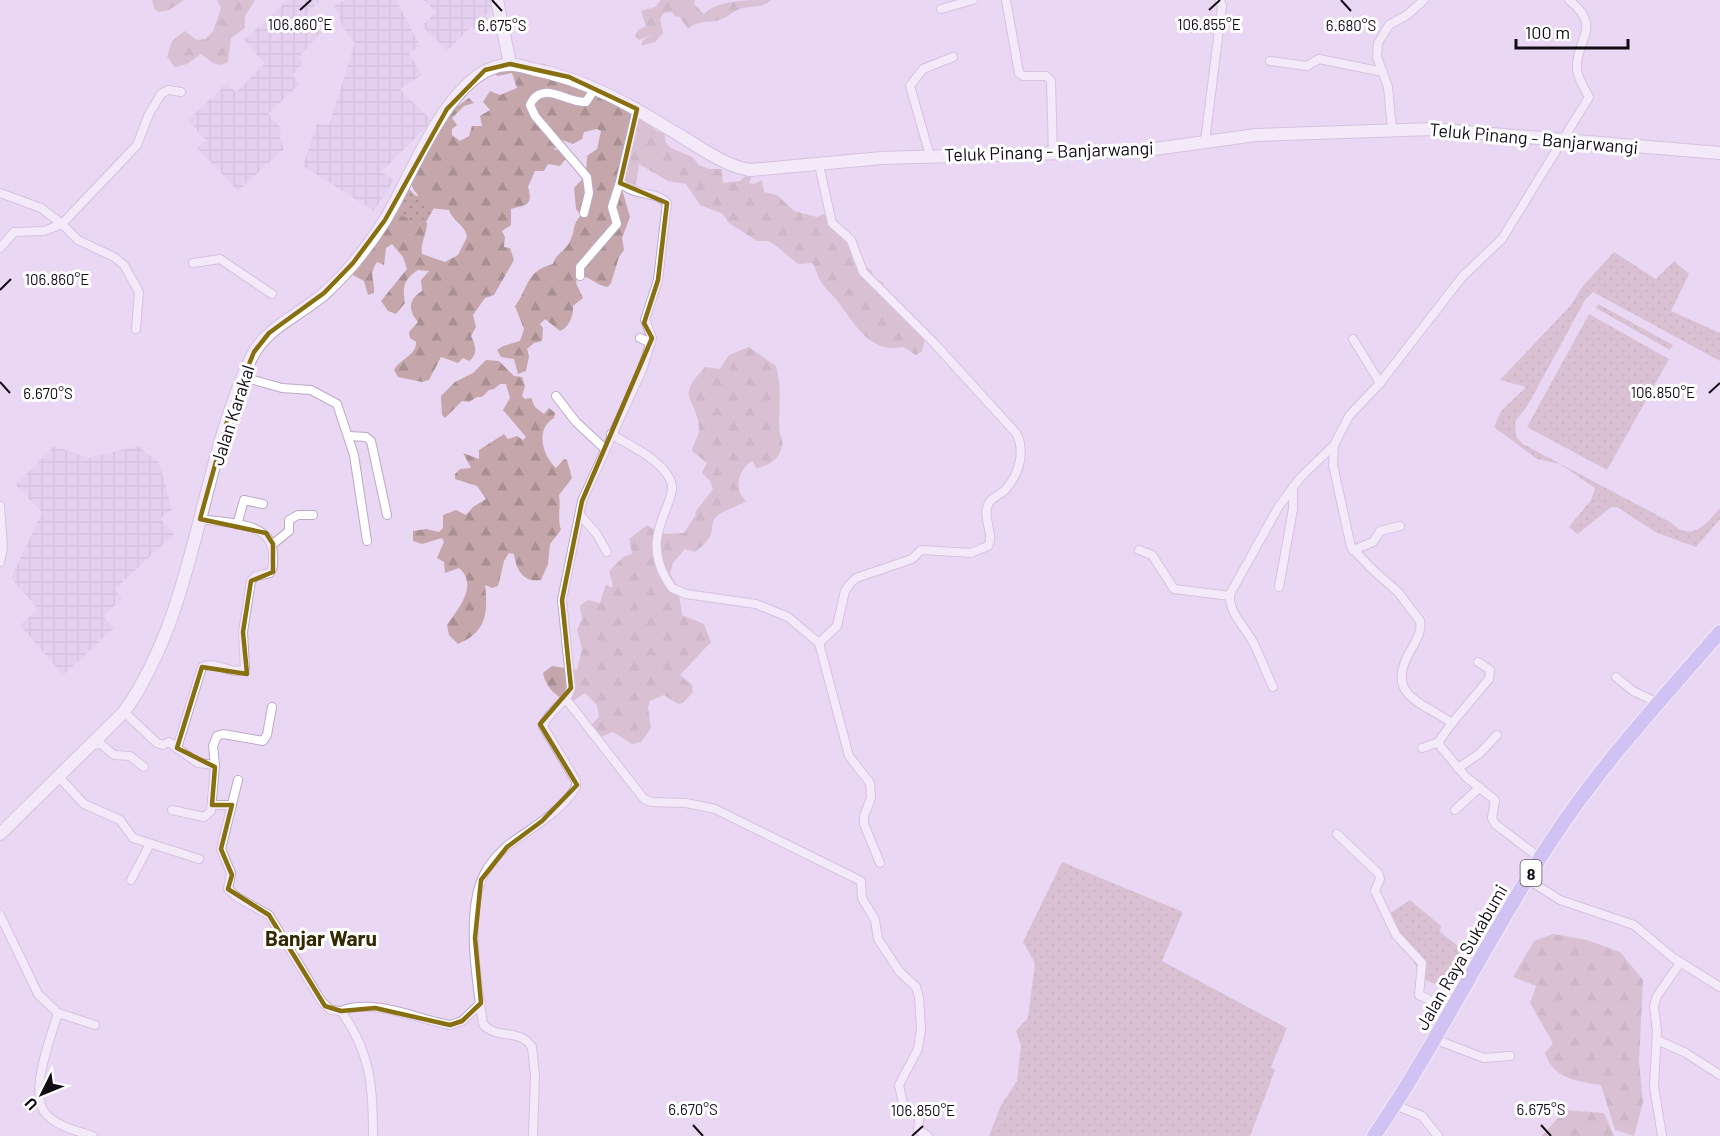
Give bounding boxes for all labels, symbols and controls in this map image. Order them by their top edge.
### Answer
scale bar [1516,12,1628,50]
text: 106.860°E [268,15,332,33]
text: 106.855°E [1177,15,1241,33]
text: 6.675°S [478,16,526,34]
text: 6.680°S [1326,16,1376,34]
text: 100 m [1525,21,1570,43]
street label: Teluk Pinang - Banjarwangi [1429,118,1639,158]
street label: Teluk Pinang - Banjarwangi [944,136,1154,166]
text: 106.860°E [25,270,89,288]
street label: Jalan Karakal [205,362,259,468]
text: 106.850°E [1631,383,1695,401]
text: 6.670°S [23,384,73,402]
road number: 8 [1520,860,1541,886]
street label: Jalan Raya Sukabumi [1410,880,1512,1034]
district label: Banjar Waru [265,925,377,950]
north arrow [12,1064,72,1124]
text: U [20,1094,41,1115]
text: 6.670°S [668,1100,718,1118]
text: 6.675°S [1517,1100,1565,1118]
text: 106.850°E [891,1101,955,1119]

